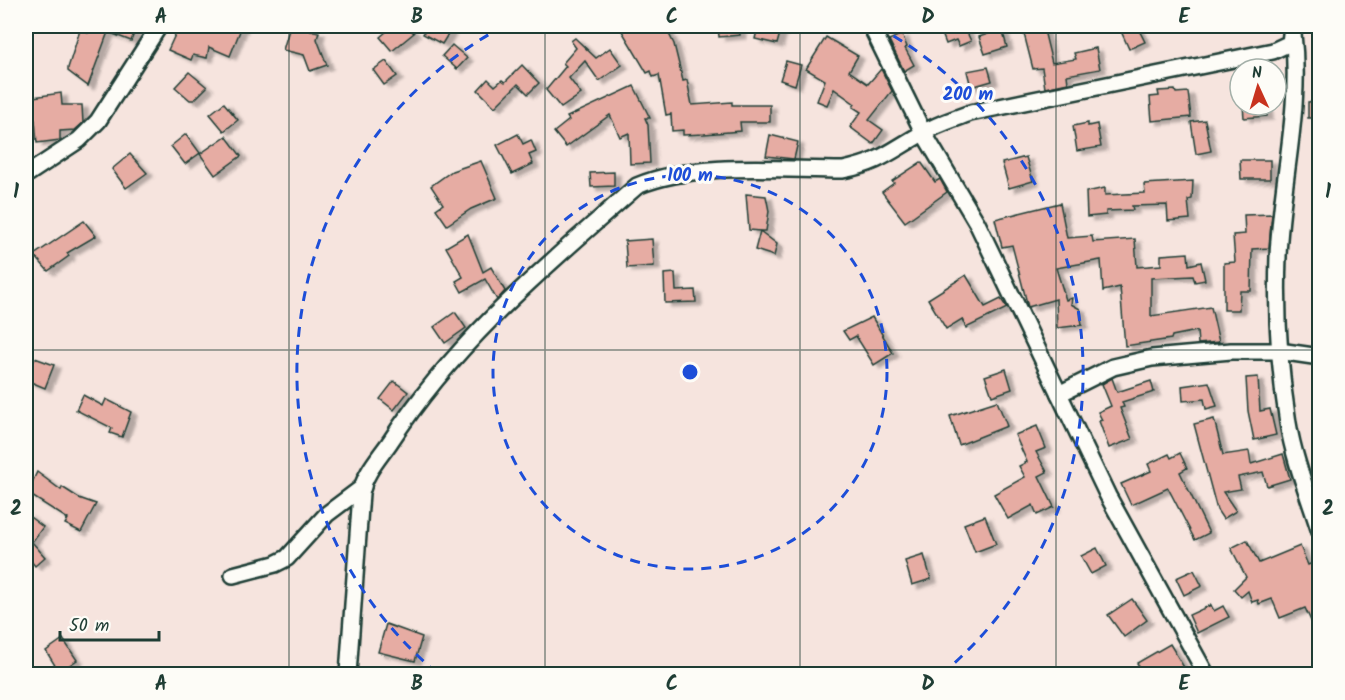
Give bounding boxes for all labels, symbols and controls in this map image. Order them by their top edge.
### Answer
text: A [155,2,167,34]
text: B [411,2,423,34]
text: C [666,2,678,34]
text: D [921,2,935,34]
text: E [1178,2,1190,34]
north arrow [1228,57,1288,117]
text: N [1251,61,1263,86]
text: 200 m [943,81,994,110]
text: 100 m [667,162,713,191]
text: 1 [13,177,19,209]
text: 1 [1325,177,1331,209]
centre of rings [680,362,700,382]
text: 2 [10,494,22,526]
text: 2 [1322,494,1334,526]
scale bar [60,604,159,642]
text: 50 m [69,612,109,641]
text: A [155,669,167,700]
text: B [411,669,423,700]
text: C [666,669,678,700]
text: D [921,669,935,700]
text: E [1178,669,1190,700]

